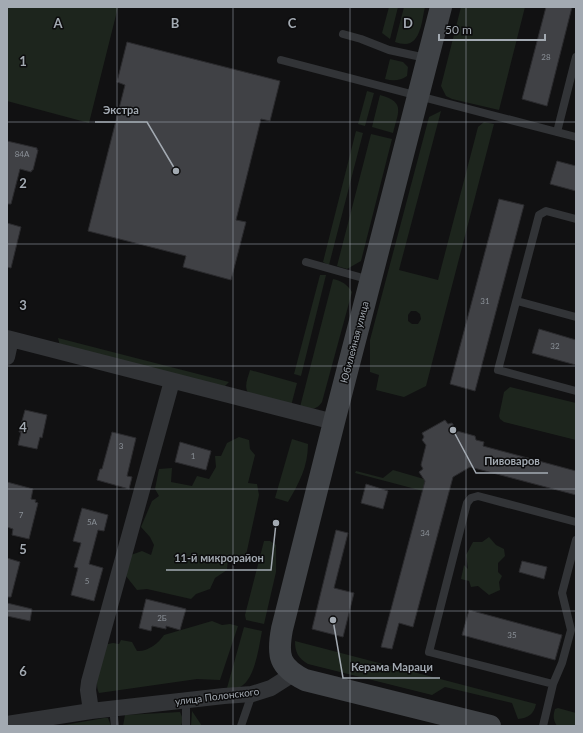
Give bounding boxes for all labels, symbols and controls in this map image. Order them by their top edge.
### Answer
text: A [52,15,63,31]
text: B [171,15,180,31]
text: C [288,15,297,31]
text: D [403,15,413,31]
scale bar [439,16,545,42]
text: 50 m [445,22,472,37]
house number: 28 [541,52,551,62]
text: 1 [19,53,27,69]
callout: Экстра [95,99,147,122]
text: Экстра [103,103,139,116]
house number: 84А [15,149,30,159]
text: 2 [19,175,27,191]
house number: 31 [480,296,490,306]
text: 3 [19,297,27,313]
street label: Юбилейная улица [337,300,371,384]
house number: 32 [550,341,560,351]
text: 4 [19,419,27,435]
house number: 3 [119,441,124,451]
callout: Пивоваров [476,450,548,473]
house number: 1 [191,451,196,461]
text: Пивоваров [484,454,540,467]
house number: 7 [19,510,24,520]
house number: 5А [87,517,98,527]
house number: 34 [420,528,430,538]
text: 5 [19,541,27,557]
callout: 11-й микрорайон [166,547,271,570]
text: 11-й микрорайон [174,551,264,564]
house number: 5 [85,576,90,586]
house number: 2Б [157,613,167,623]
house number: 35 [507,630,517,640]
callout: Керама Мараци [343,655,440,678]
text: Керама Мараци [351,660,433,673]
text: 6 [19,663,27,679]
street label: улица Полонского [174,685,260,707]

